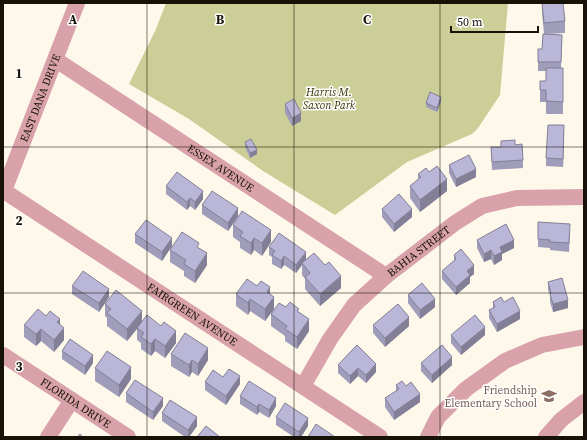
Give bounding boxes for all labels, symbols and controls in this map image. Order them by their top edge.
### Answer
scale bar [451,8,538,34]
text: A [69,11,78,28]
text: B [216,11,225,28]
text: C [363,11,371,28]
text: 50 m [457,14,483,30]
street label: EAST DANA DRIVE [17,52,65,144]
text: 1 [15,65,23,82]
park label: Harris M. Saxon Park [303,85,356,113]
street label: ESSEX AVENUE [184,141,257,196]
text: 2 [15,212,23,229]
street label: BAHIA STREET [384,222,454,280]
street label: FAIRGREEN AVENUE [144,280,240,350]
text: 3 [15,358,23,375]
street label: FLORIDA DRIVE [37,375,114,432]
place label: Friendship Elementary School [445,383,537,411]
school or university icon: Friendship Elementary School [540,387,558,405]

